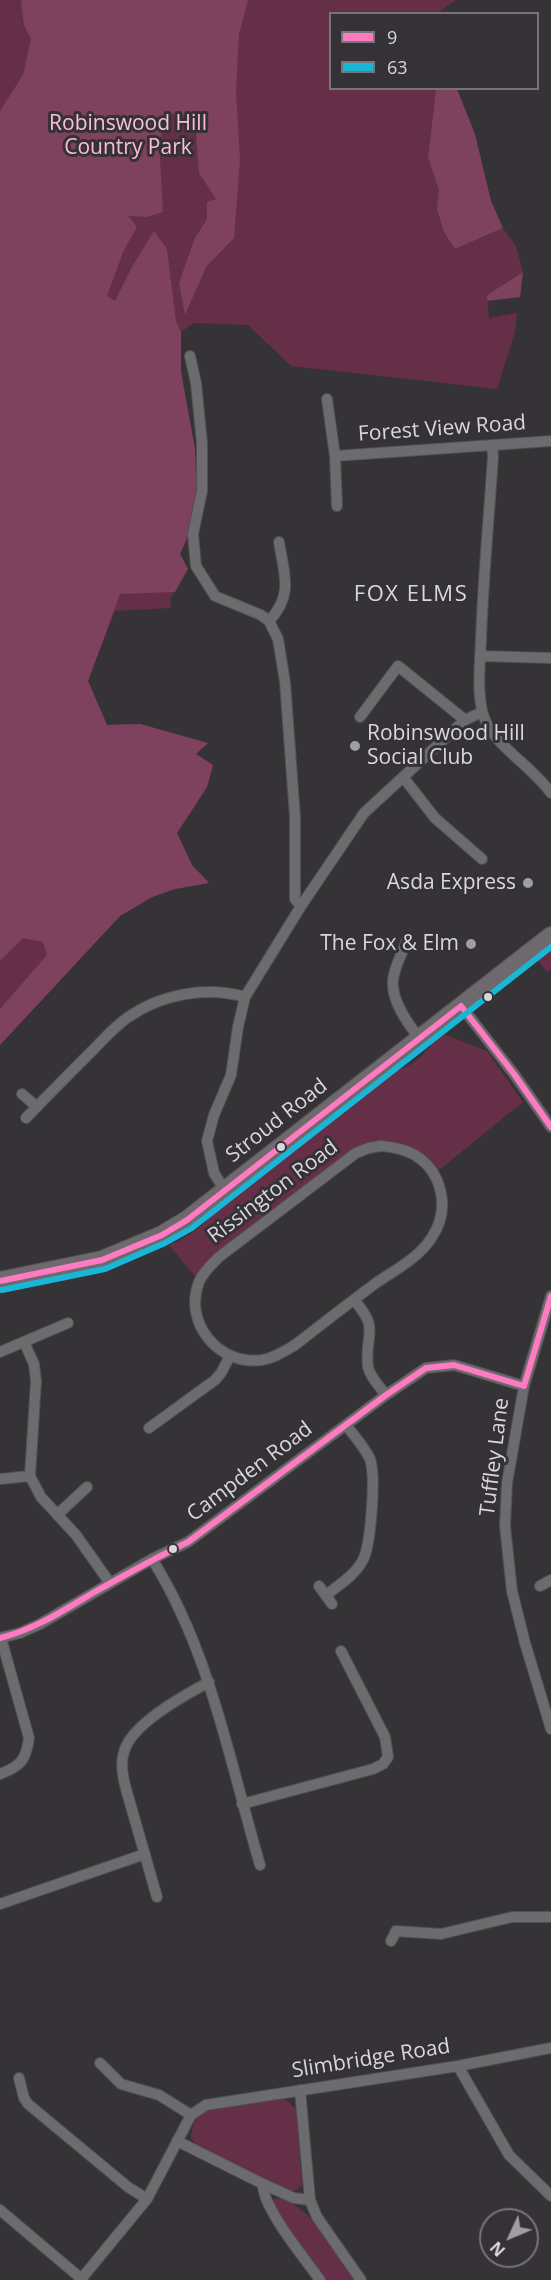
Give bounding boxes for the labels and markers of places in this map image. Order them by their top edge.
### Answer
place label: Robinswood Hill Social Club [367,721,525,771]
marker: Robinswood Hill Social Club [348,739,362,753]
place label: Asda Express [387,870,516,896]
marker: Asda Express [521,876,535,890]
place label: The Fox & Elm [320,931,459,957]
marker: The Fox & Elm [464,937,478,951]
unlabelled marker [482,991,494,1003]
unlabelled marker [275,1141,287,1153]
unlabelled marker [167,1543,179,1555]

